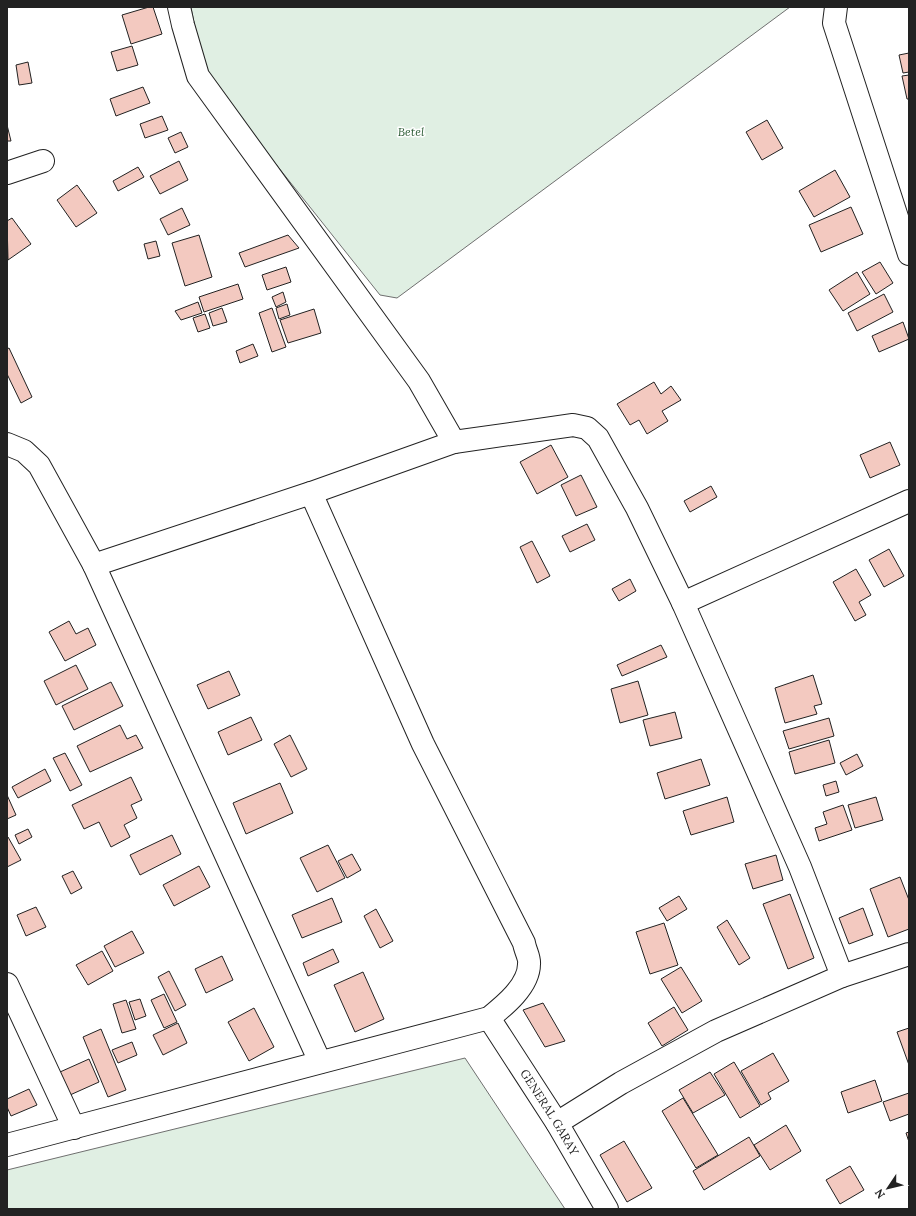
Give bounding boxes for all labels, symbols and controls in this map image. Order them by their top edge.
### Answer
park label: Betel [398,124,425,139]
street label: GENERAL GARAY [517,1066,582,1158]
north arrow [868,1168,908,1208]
text: N [871,1186,888,1201]

